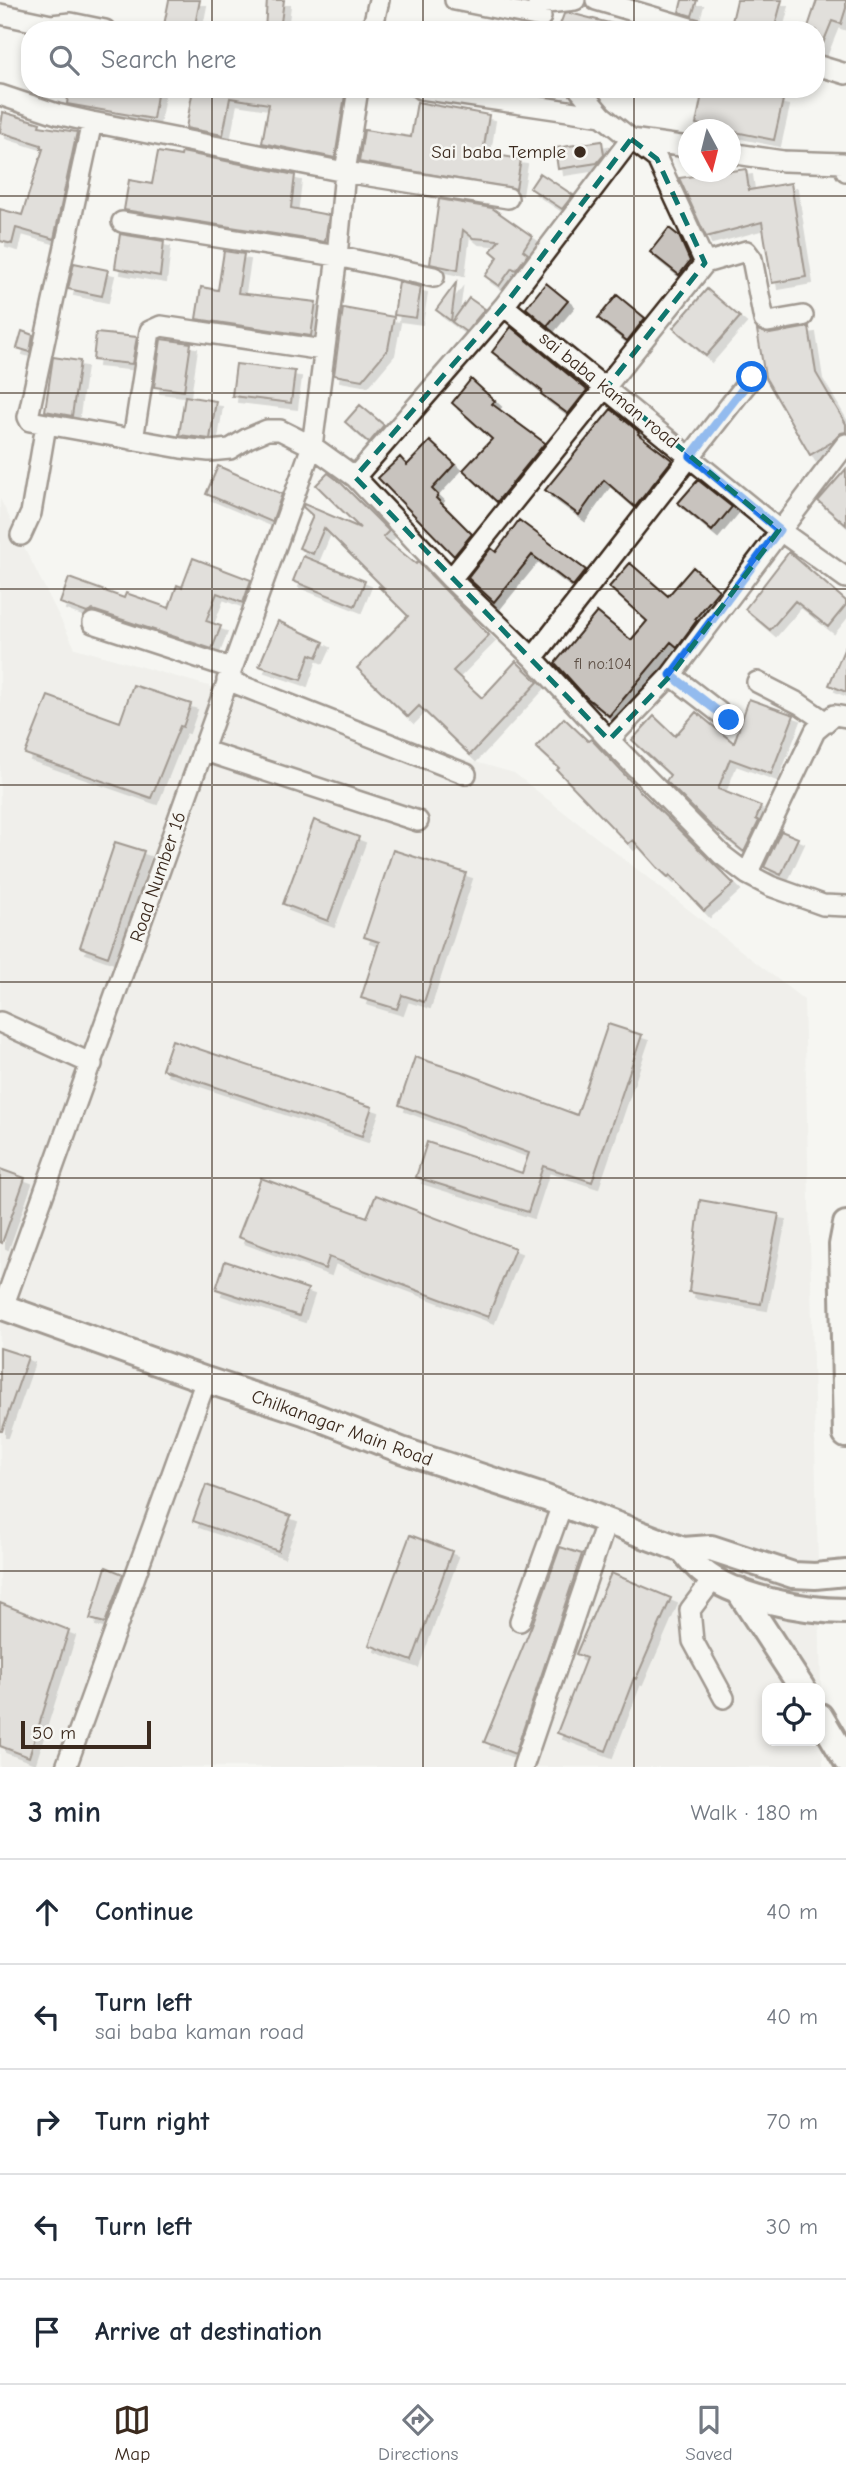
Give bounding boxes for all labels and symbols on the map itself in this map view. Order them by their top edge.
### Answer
north arrow [678,119,741,182]
place label: Sai baba Temple [431,141,566,163]
marker: Sai baba Temple [572,144,588,160]
street label: sai baba kaman road [535,327,683,453]
route start [736,361,767,392]
house number: fl no:104 [573,655,632,673]
route end [713,704,744,735]
street label: Road Number 16 [125,809,191,945]
street label: Chilkanagar Main Road [249,1385,435,1471]
scale bar [21,1718,150,1750]

